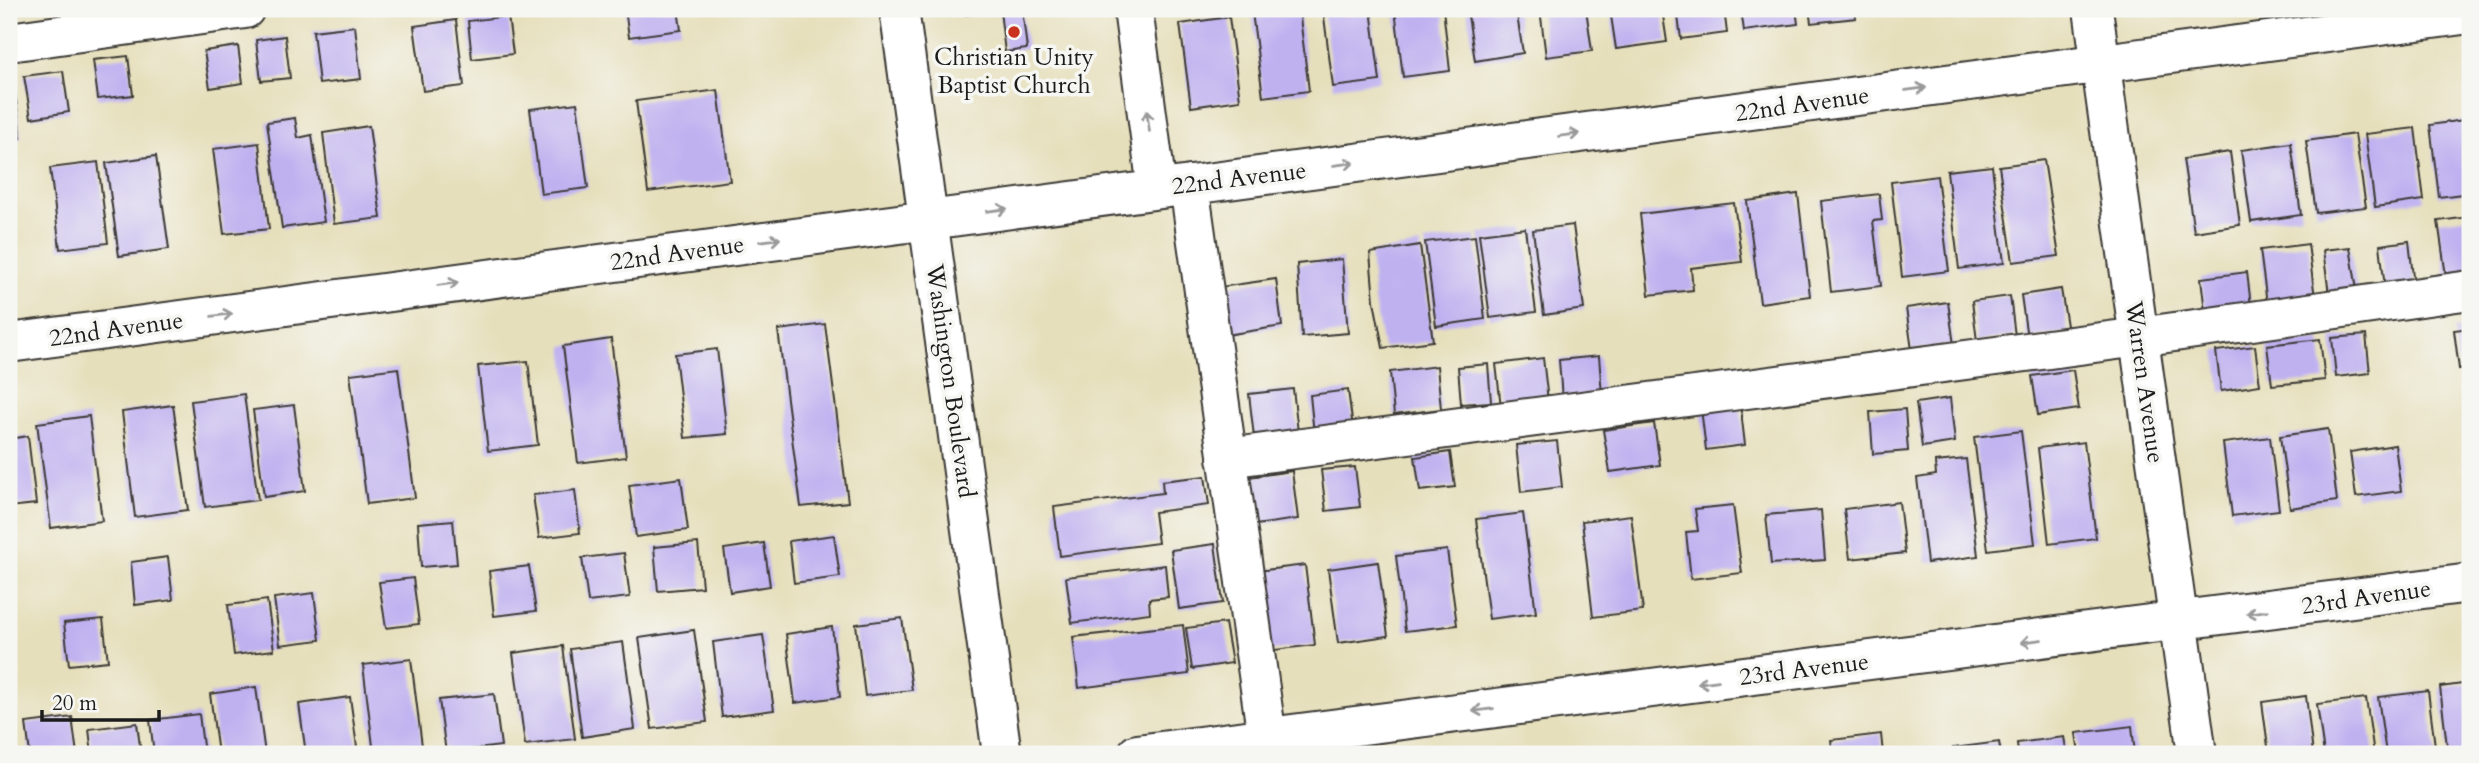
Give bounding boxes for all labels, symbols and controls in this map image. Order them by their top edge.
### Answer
marker: Christian Unity Baptist Church [1006,24,1022,40]
place label: Christian Unity Baptist Church [934,41,1094,102]
street label: 22nd Avenue [1733,79,1871,130]
one-way arrow [1905,82,1927,95]
one-way arrow [1141,110,1154,133]
one-way arrow [1558,128,1580,141]
street label: 22nd Avenue [1170,154,1308,203]
one-way arrow [1332,158,1355,171]
one-way arrow [985,203,1008,216]
street label: 22nd Avenue [608,228,746,279]
one-way arrow [758,234,781,247]
street label: Washington Boulevard [918,261,983,500]
one-way arrow [436,277,458,290]
street label: Warren Avenue [2117,298,2172,465]
street label: 22nd Avenue [47,304,185,355]
one-way arrow [210,308,233,321]
street label: 23rd Avenue [2299,572,2433,623]
one-way arrow [2246,605,2269,618]
one-way arrow [2020,634,2043,647]
street label: 23rd Avenue [1737,645,1871,694]
one-way arrow [1698,675,1720,688]
scale bar [42,679,159,723]
text: 20 m [52,689,97,718]
one-way arrow [1472,704,1495,717]

